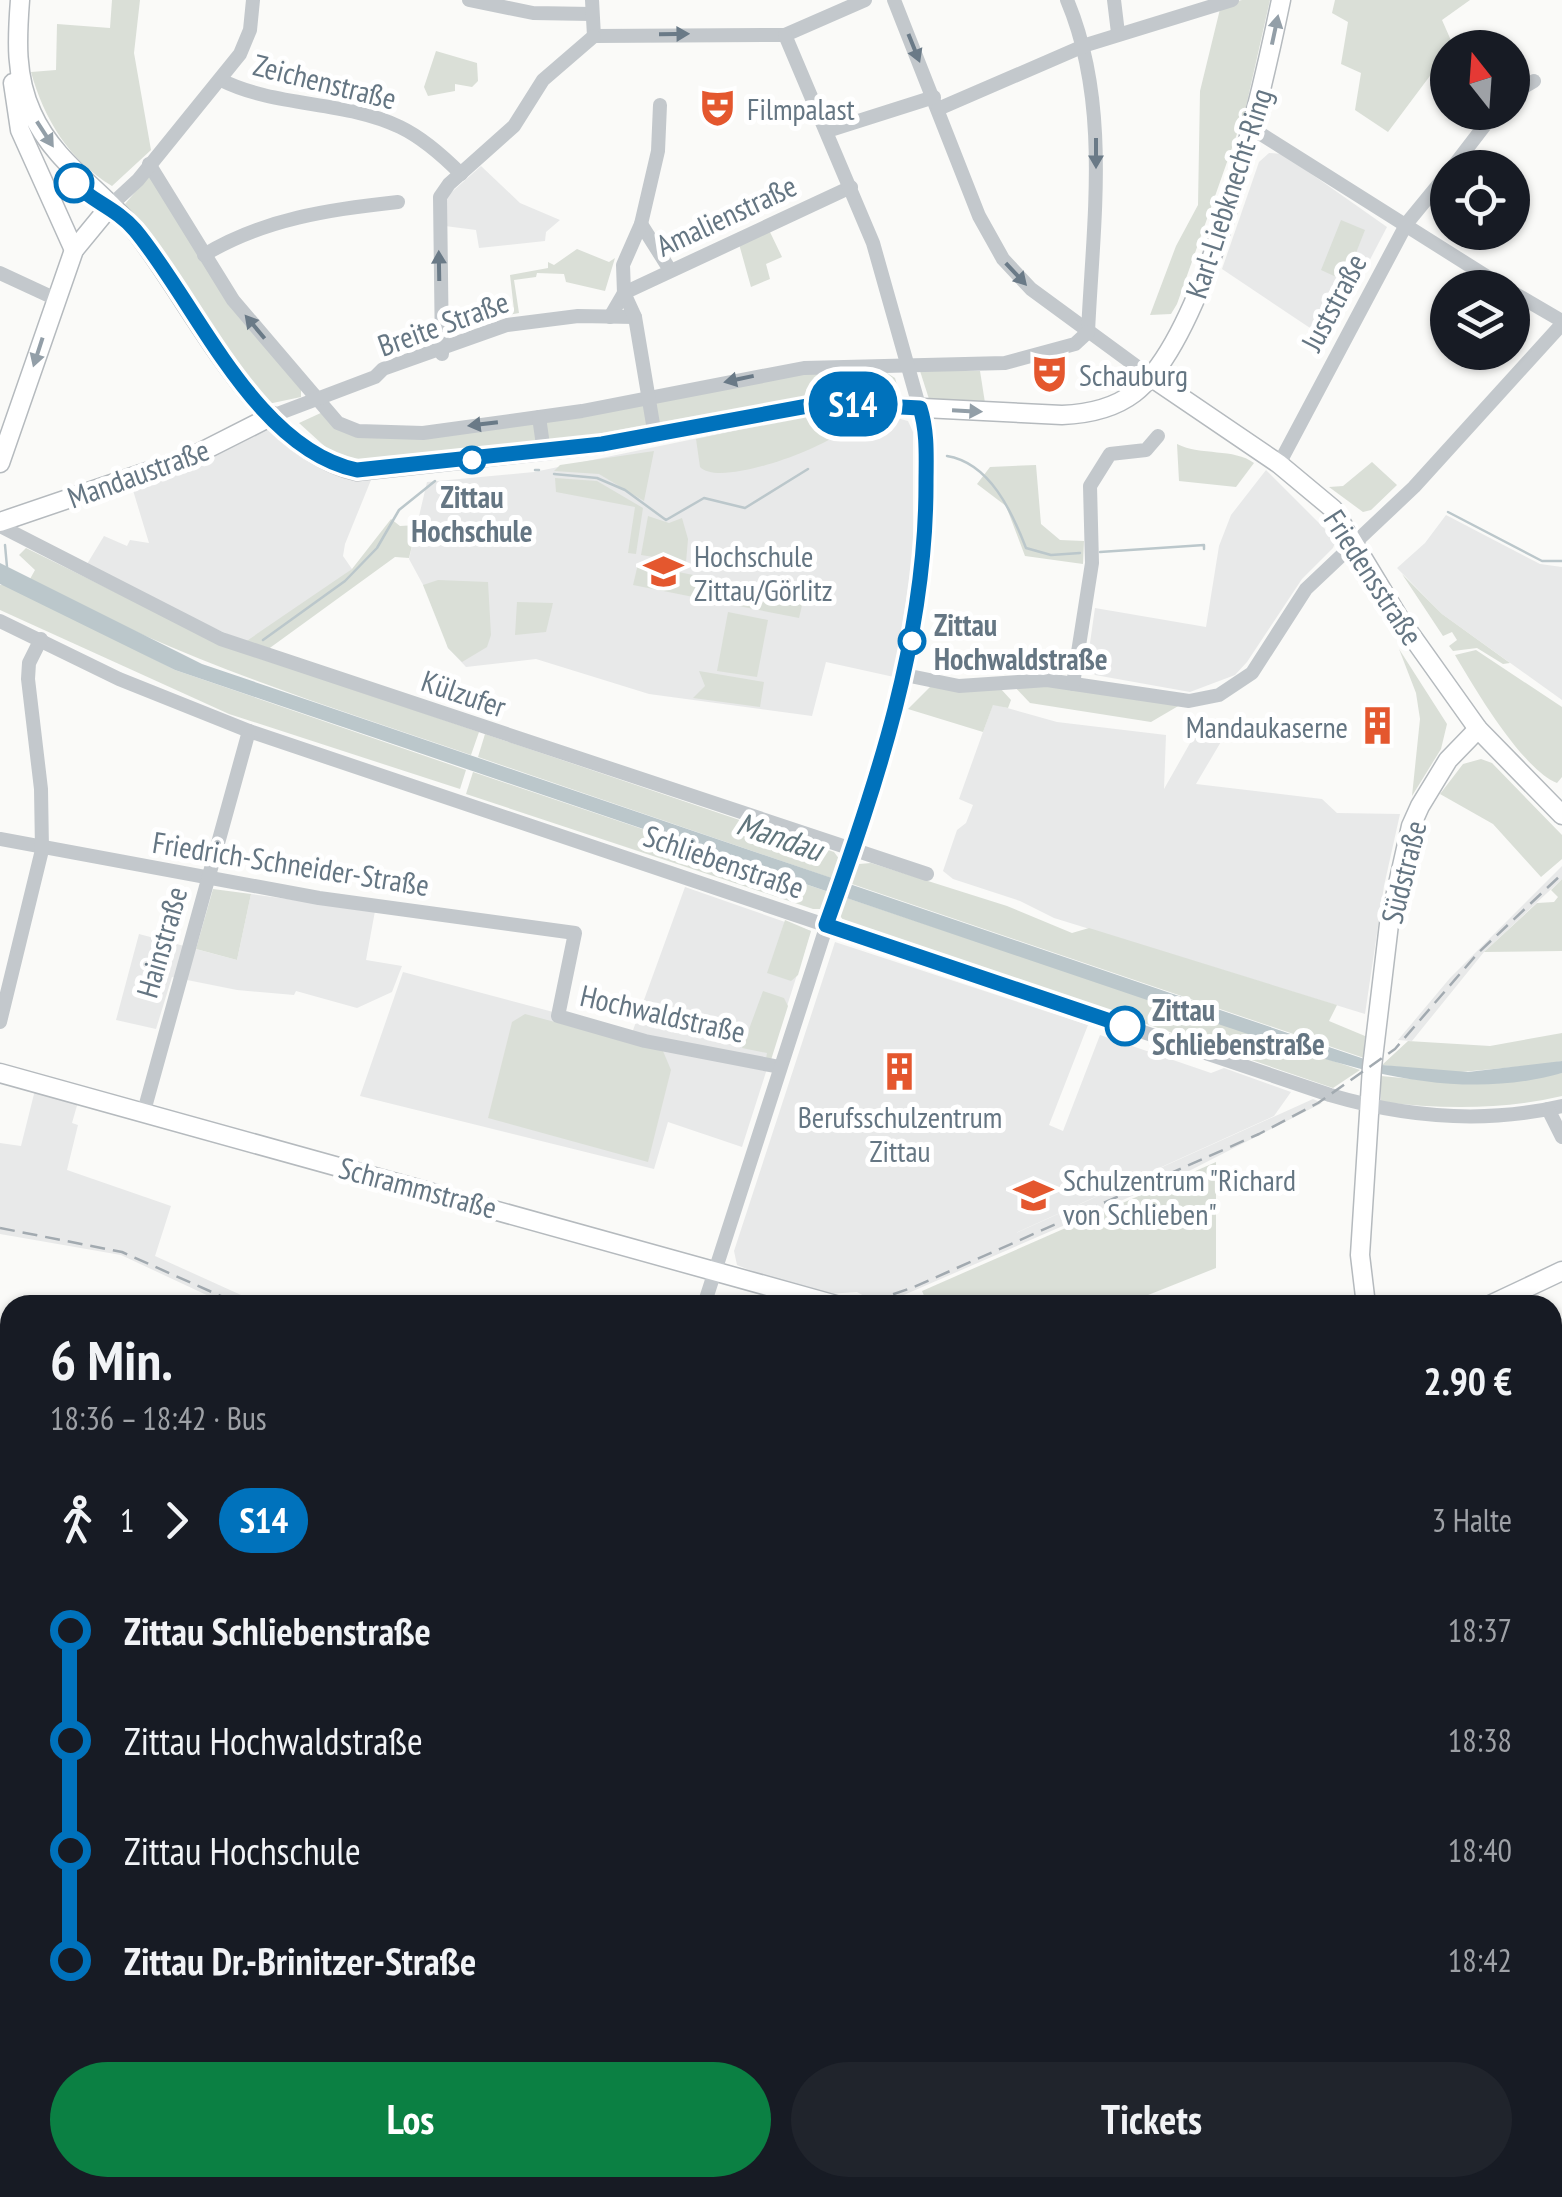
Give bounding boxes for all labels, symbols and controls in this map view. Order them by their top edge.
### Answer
one-way arrow [1268,14,1284,45]
one-way arrow [659,26,691,42]
north arrow [1430,30,1530,130]
map controls [1430,30,1530,370]
one-way arrow [906,34,922,63]
street label: Zeichenstraße [249,44,401,118]
street label: Karl-Liebknecht-Ring [1176,83,1280,303]
theatre icon: Filmpalast [696,87,738,129]
place label: Filmpalast [747,89,856,128]
one-way arrow [35,121,53,148]
one-way arrow [1087,138,1103,170]
button: locate [1430,150,1530,250]
unlabelled marker [55,164,93,202]
street label: Amalienstraße [650,166,802,264]
street label: Juststraße [1291,247,1375,358]
one-way arrow [430,250,446,282]
one-way arrow [1005,261,1027,286]
button: layers [1430,270,1530,370]
street label: Breite Straße [372,281,514,365]
one-way arrow [245,315,267,340]
one-way arrow [30,337,45,367]
theatre icon: Schauburg [1028,353,1070,395]
place label: Schauburg [1079,355,1188,394]
one-way arrow [723,372,754,388]
line badge: S14 [796,372,910,436]
text: S14 [829,381,877,427]
one-way arrow [952,403,984,419]
one-way arrow [467,417,498,433]
street label: Mandaustraße [62,429,214,517]
marker: Zittau Hochschule [459,447,485,473]
place label: Zittau Hochschule [411,477,533,550]
street label: Friedensstraße [1316,502,1432,652]
place label: Hochschule Zittau/Görlitz [694,536,833,609]
school or university icon: Hochschule Zittau/Görlitz [643,551,685,593]
place label: Zittau Hochwaldstraße [934,605,1108,678]
marker: Zittau Hochwaldstraße [899,628,925,654]
street label: Külzufer [417,660,512,726]
building icon: Mandaukaserne [1357,705,1399,747]
place label: Mandaukaserne [1186,707,1348,746]
water label: Mandau [732,802,830,871]
street label: Schliebenstraße [639,815,809,907]
street label: Südstraße [1371,817,1435,927]
street label: Friedrich-Schneider-Straße [150,822,432,904]
street label: Hainstraße [127,882,195,1002]
street label: Hochwaldstraße [577,975,749,1051]
place label: Zittau Schliebenstraße [1152,990,1325,1063]
marker: Zittau Schliebenstraße [1106,1007,1144,1045]
building icon: Berufsschulzentrum Zittau [879,1051,921,1093]
place label: Berufsschulzentrum Zittau [798,1097,1002,1170]
street label: Schrammstraße [335,1147,501,1227]
place label: Schulzentrum "Richard von Schlieben" [1063,1160,1296,1233]
school or university icon: Schulzentrum "Richard von Schlieben" [1012,1175,1054,1217]
text: 6 Min. [50,1324,173,1395]
text: 2.90 € [1423,1356,1512,1405]
text: 18:36 – 18:42 · Bus [50,1397,267,1439]
icon: walk [50,1493,105,1548]
icon: forward [149,1493,204,1548]
text: S14 [239,1497,288,1543]
text: 1 [120,1499,134,1541]
text: 3 Halte [1432,1499,1512,1541]
text: Zittau Schliebenstraße [124,1606,431,1655]
text: 18:37 [1448,1609,1512,1651]
text: Zittau Hochwaldstraße [124,1716,423,1765]
text: 18:38 [1448,1719,1512,1761]
text: Zittau Hochschule [124,1826,361,1875]
text: 18:40 [1448,1829,1512,1871]
text: Zittau Dr.-Brinitzer-Straße [124,1936,476,1985]
text: 18:42 [1448,1939,1512,1981]
button: Los [50,2062,771,2177]
button: Tickets [791,2062,1512,2177]

